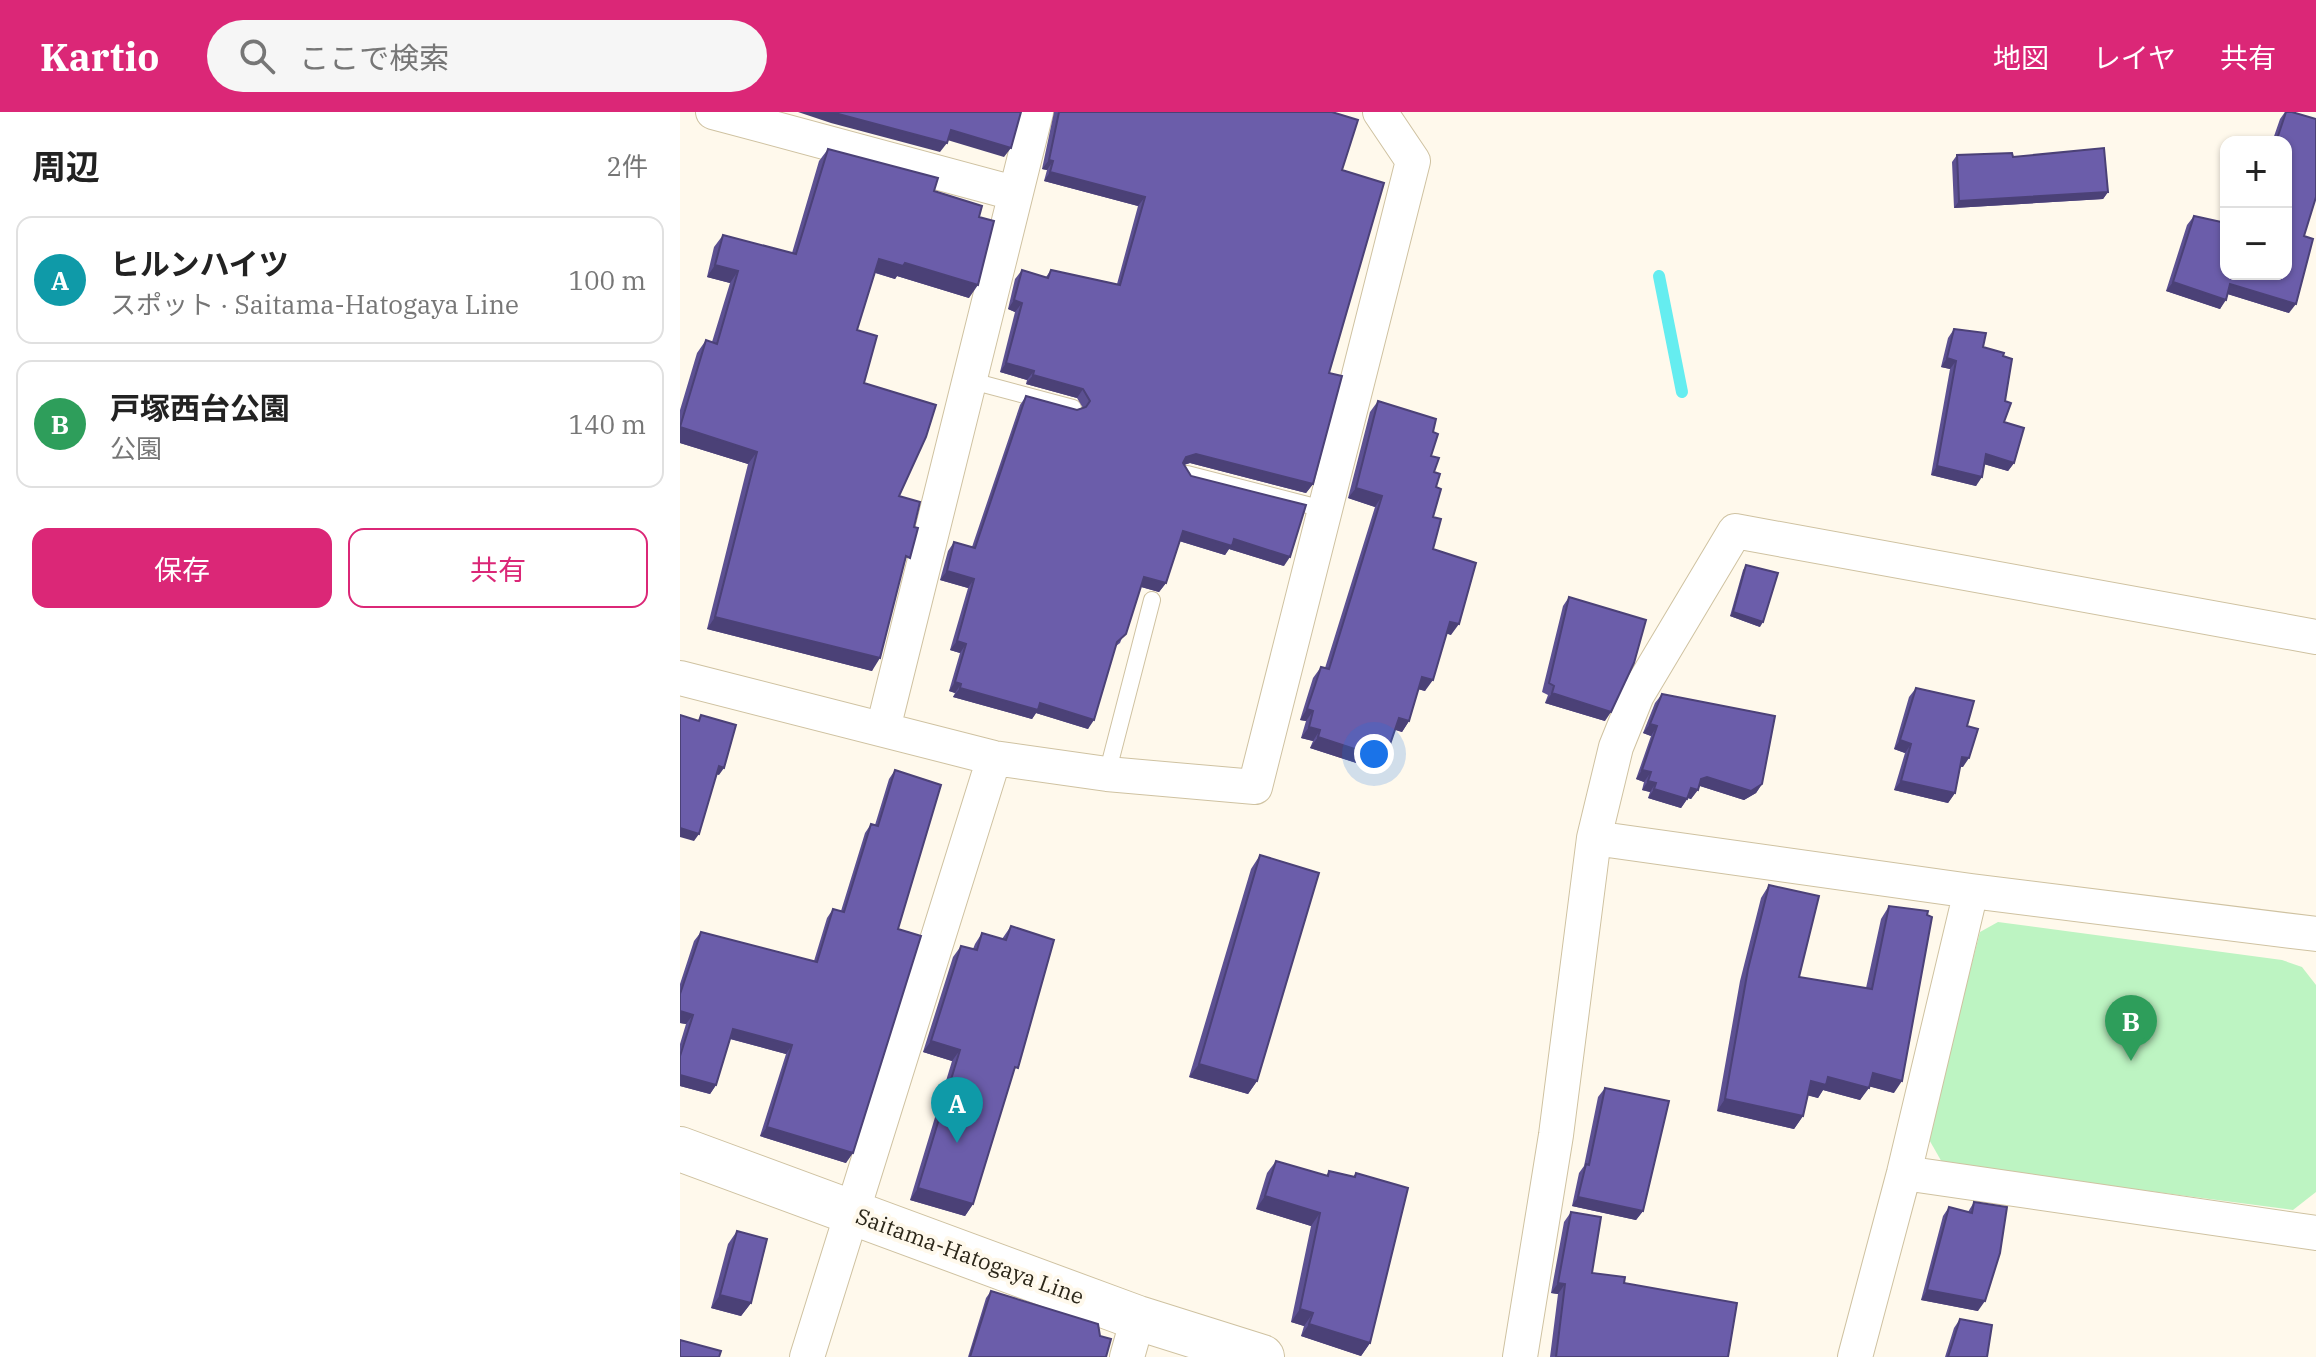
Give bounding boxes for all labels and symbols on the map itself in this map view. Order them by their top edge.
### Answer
your location [1354,734,1394,774]
pin: B [2105,995,2157,1061]
pin: A [931,1077,983,1143]
street label: Saitama-Hatogaya Line [852,1201,1088,1310]

